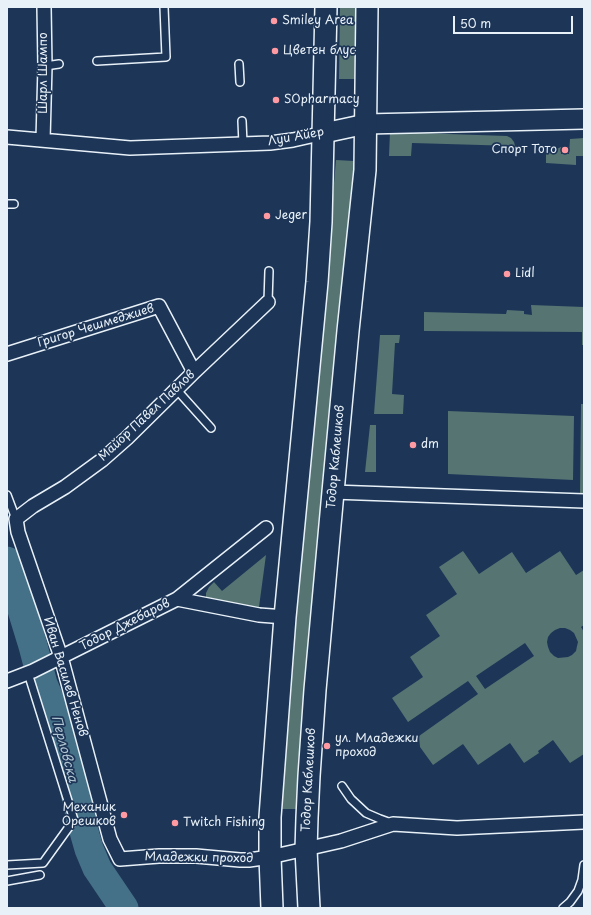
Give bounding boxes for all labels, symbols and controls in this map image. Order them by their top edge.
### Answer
scale bar [455,8,575,34]
place label: Smiley Area [282,14,354,28]
text: 50 m [460,14,491,32]
marker: Smiley Area [269,16,279,26]
street label: Шарл Шампо [37,32,51,114]
place label: Цветен блус [283,44,355,58]
marker: Цветен блус [270,46,280,56]
place label: SOpharmacy [284,93,360,107]
marker: SOpharmacy [271,95,281,105]
street label: Луи Айер [267,125,325,149]
place label: Спорт Тото [492,143,557,157]
marker: Спорт Тото [560,145,570,155]
place label: Jeger [275,209,307,223]
marker: Jeger [262,211,272,221]
place label: Lidl [515,267,535,281]
marker: Lidl [502,269,512,279]
street label: Григор Чешмеджиев [36,301,156,351]
street label: Майор Павел Павлов [96,368,198,464]
street label: Тодор Каблешков [324,404,348,510]
place label: dm [421,438,439,452]
marker: dm [408,440,418,450]
street label: Тодор Джебаров [78,596,172,654]
street label: Иван Василев Ненов [40,616,90,738]
water label: Перловска [48,714,80,784]
street label: Тодор Каблешков [299,728,319,832]
place label: ул. Младежки проход [335,732,419,760]
marker: ул. Младежки проход [322,741,332,751]
place label: Механик Орешков [62,801,116,829]
marker: Механик Орешков [119,810,129,820]
place label: Twitch Fishing [183,816,265,830]
marker: Twitch Fishing [170,818,180,828]
street label: Младежки проход [145,850,253,866]

